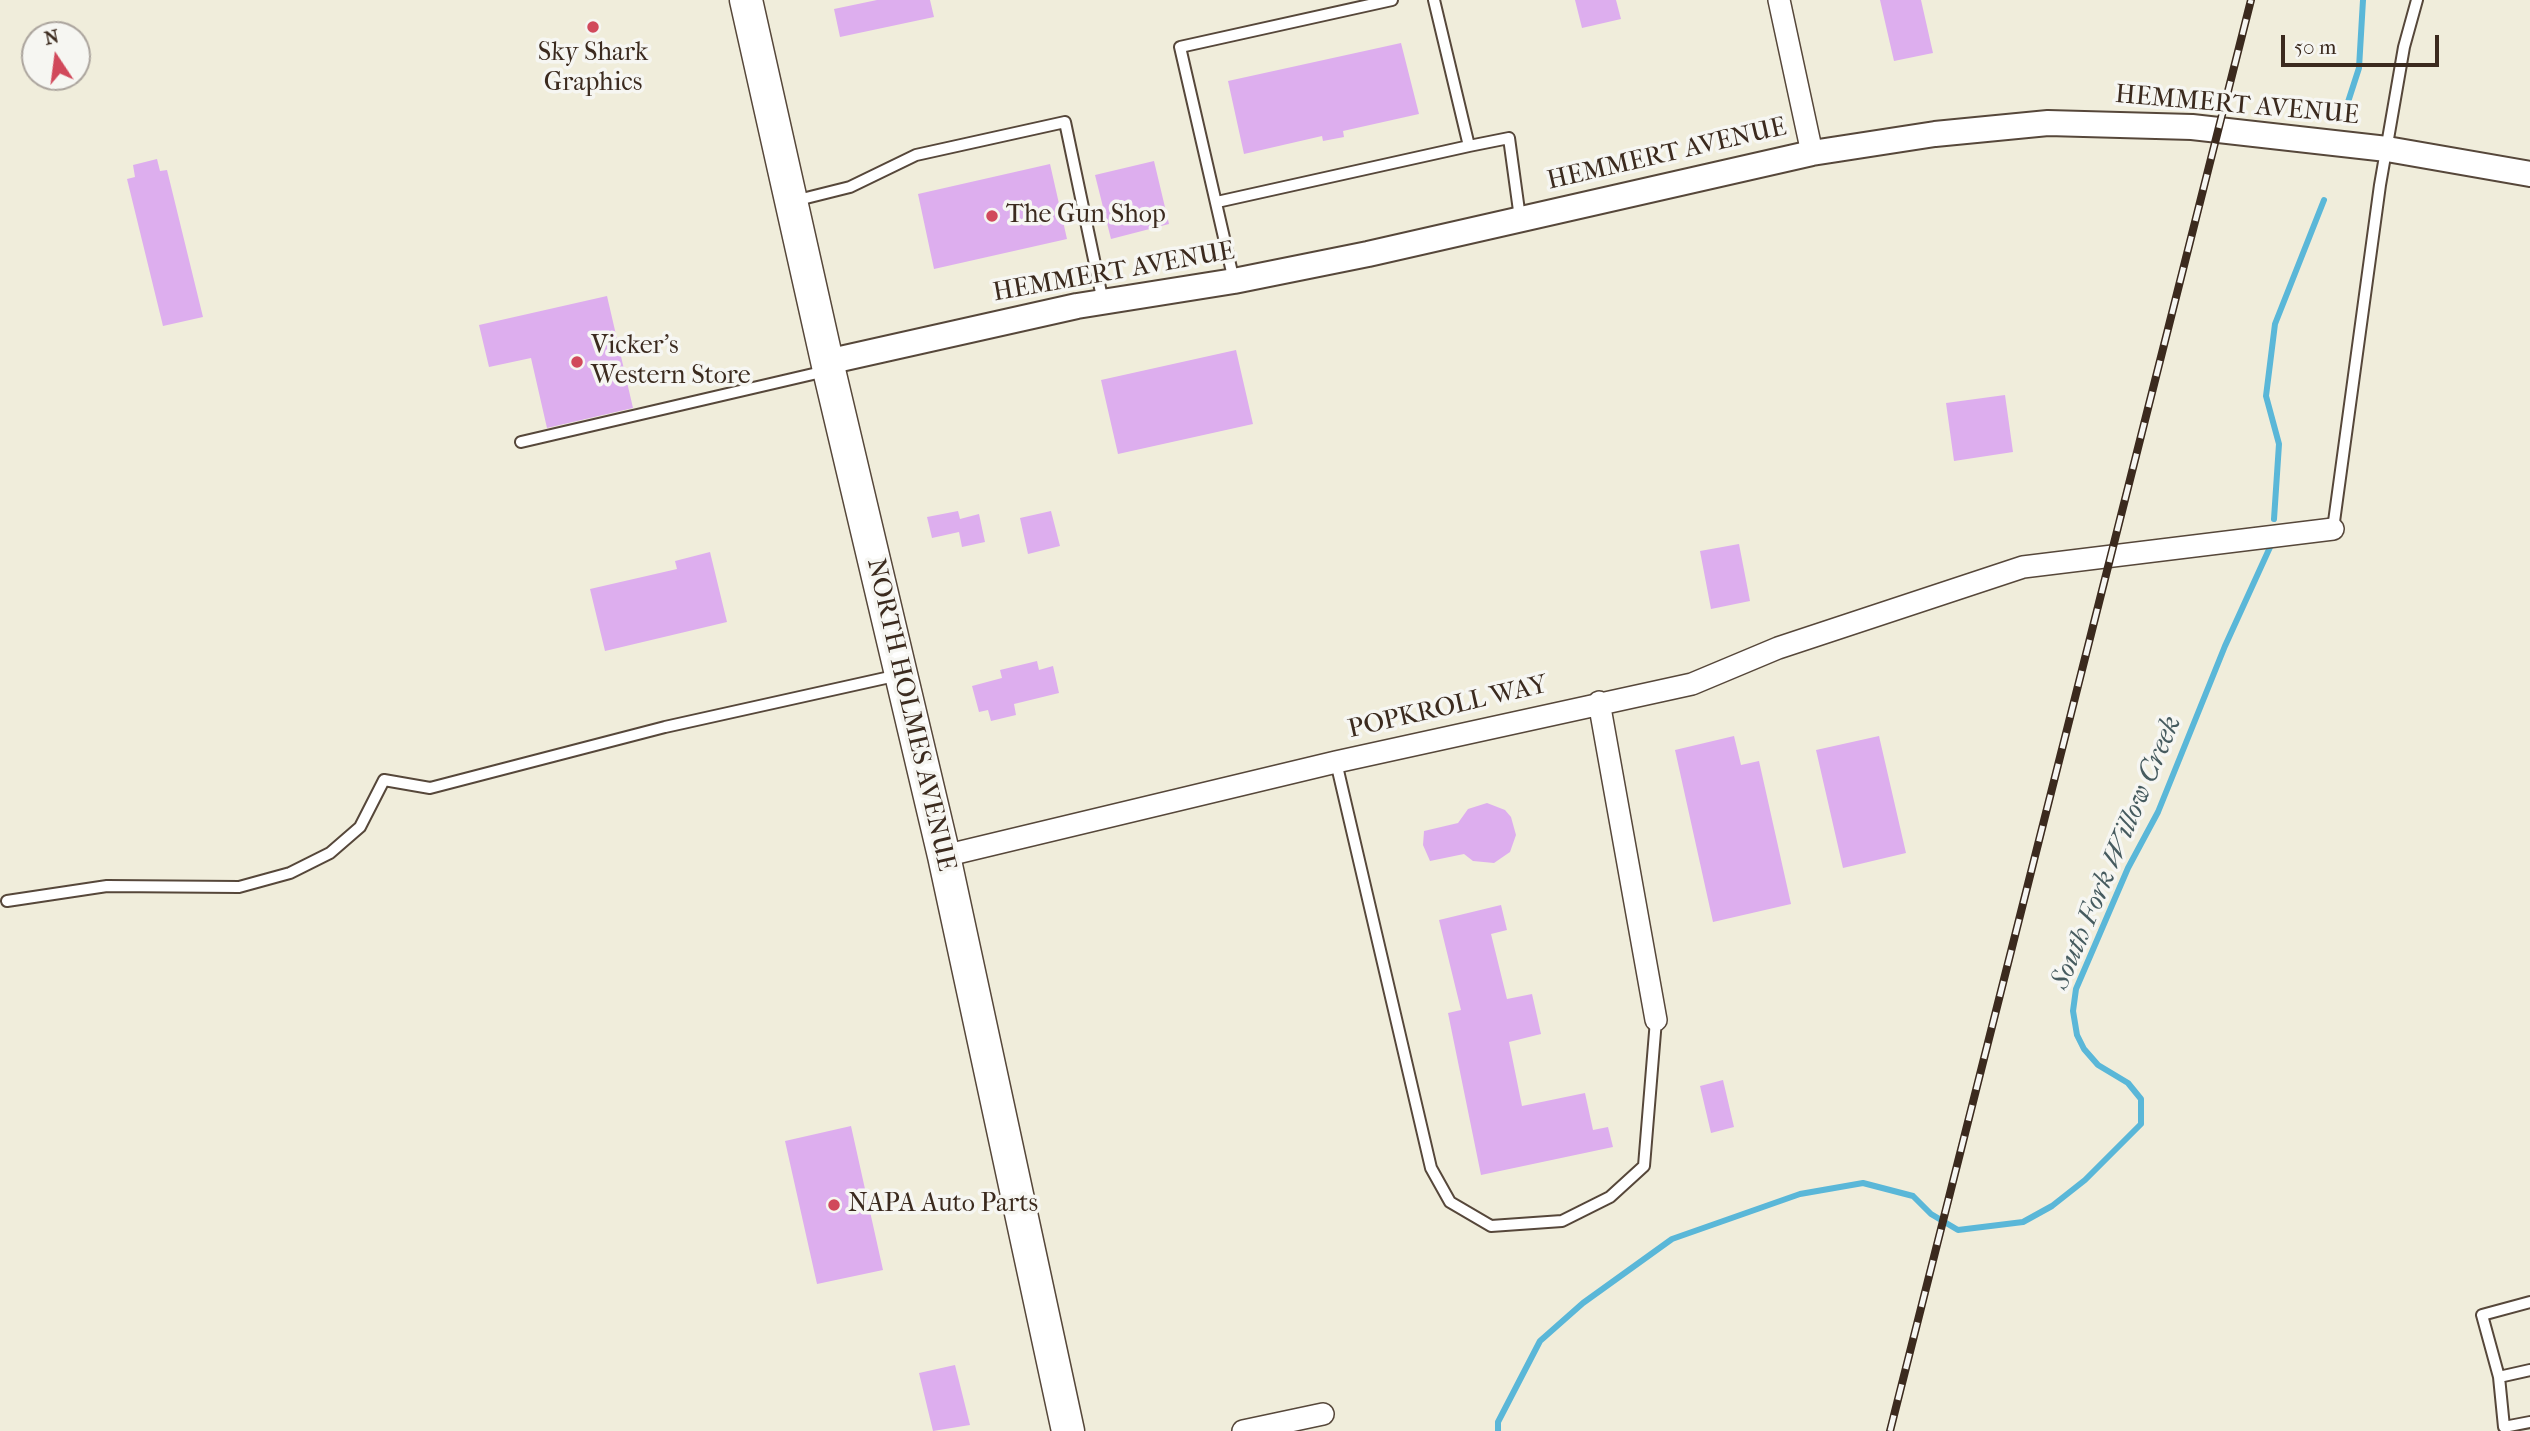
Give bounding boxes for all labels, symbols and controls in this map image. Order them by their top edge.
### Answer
marker: Sky Shark Graphics [585,19,601,35]
north arrow [21,21,91,91]
scale bar [2285,21,2442,65]
text: N [42,25,61,50]
text: 50 m [2294,35,2337,59]
place label: Sky Shark Graphics [538,38,648,100]
street label: HEMMERT AVENUE [2114,80,2360,132]
street label: HEMMERT AVENUE [1544,112,1790,198]
place label: The Gun Shop [1006,200,1166,232]
marker: The Gun Shop [984,208,1000,224]
street label: HEMMERT AVENUE [991,236,1237,310]
place label: Vicker's Western Store [591,331,751,392]
marker: Vicker's Western Store [569,354,585,370]
street label: NORTH HOLMES AVENUE [859,556,961,874]
street label: POPKROLL WAY [1345,670,1551,746]
water label: South Fork Willow Creek [2044,711,2190,995]
place label: NAPA Auto Parts [848,1189,1038,1221]
marker: NAPA Auto Parts [826,1197,842,1213]

